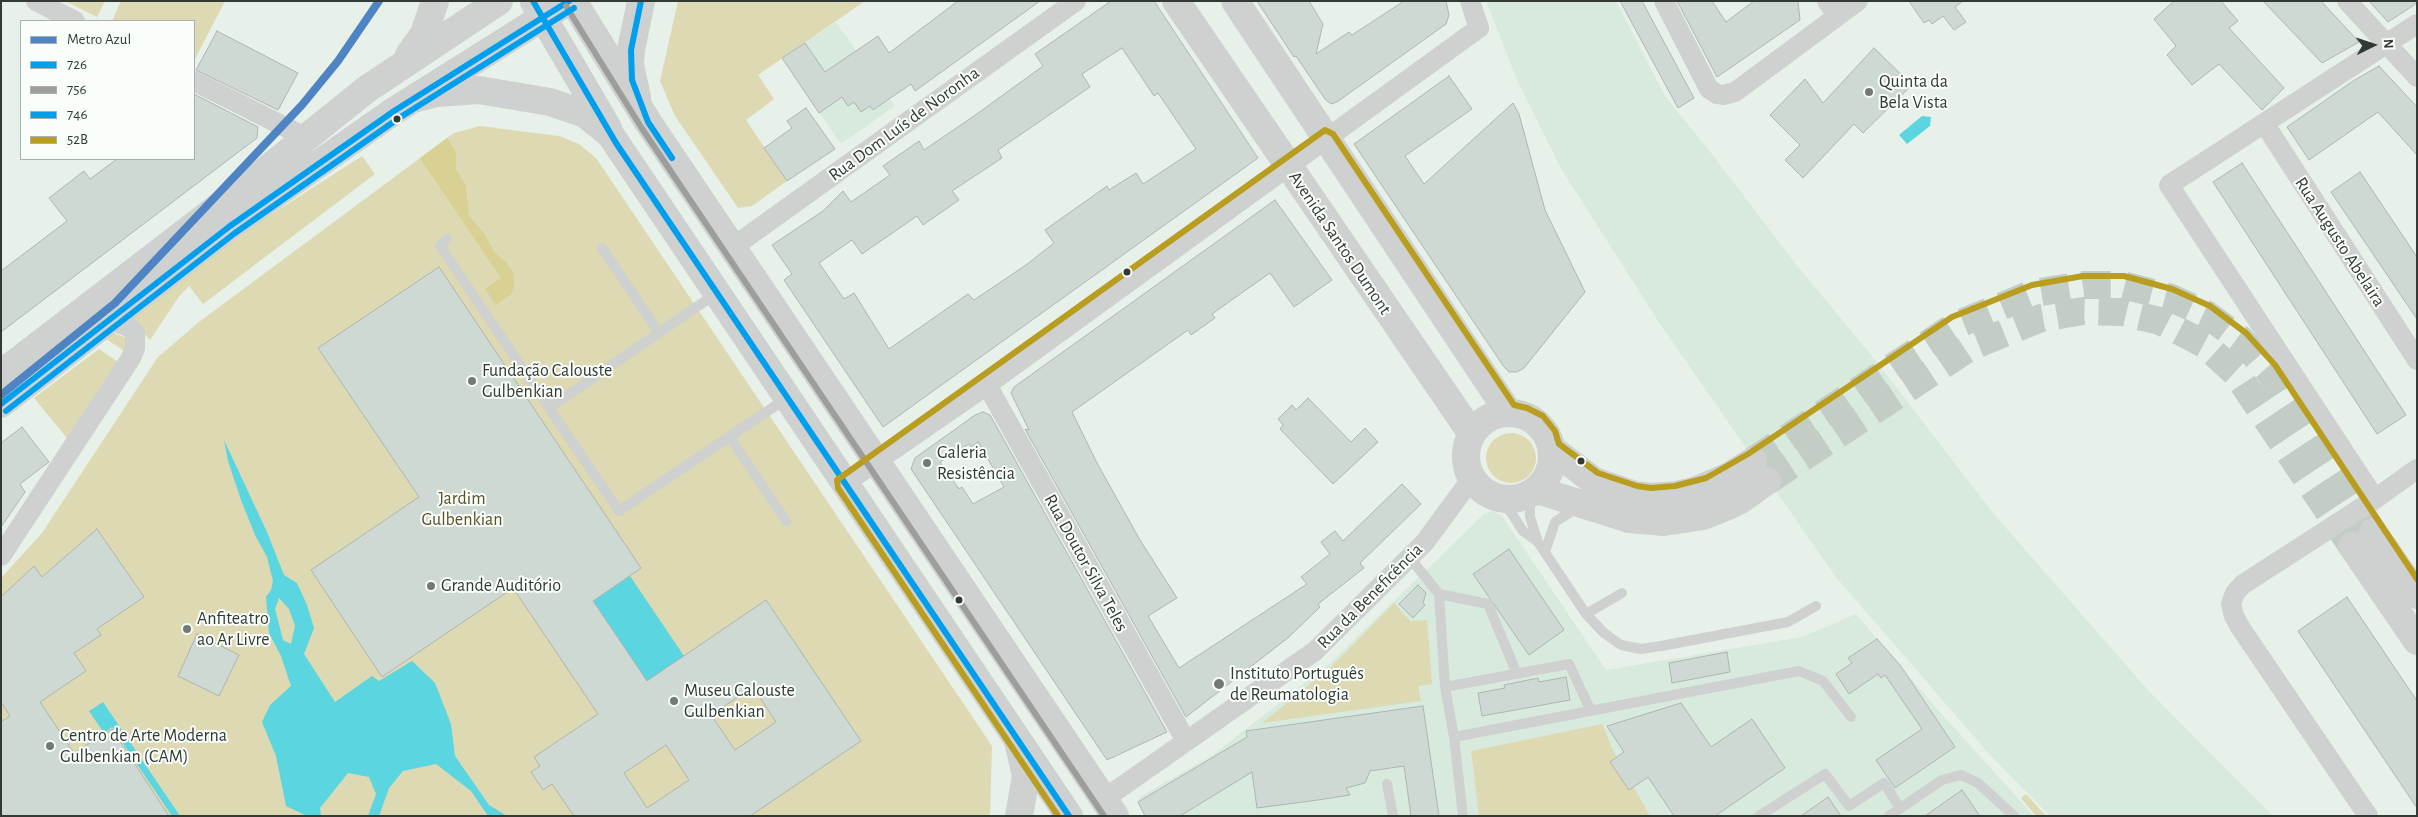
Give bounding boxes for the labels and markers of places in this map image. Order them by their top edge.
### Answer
place label: Quinta da Bela Vista [1879,71,1948,114]
marker: Quinta da Bela Vista [1863,86,1875,98]
unlabelled marker [392,114,402,124]
unlabelled marker [1122,267,1132,277]
place label: Fundação Calouste Gulbenkian [482,360,612,402]
marker: Fundação Calouste Gulbenkian [466,375,478,387]
place label: Galeria Resistência [937,442,1015,484]
unlabelled marker [1576,456,1586,466]
marker: Galeria Resistência [921,457,933,469]
place label: Grande Auditório [441,575,561,597]
marker: Grande Auditório [425,580,437,592]
unlabelled marker [954,595,964,605]
place label: Anfiteatro ao Ar Livre [197,608,270,650]
marker: Anfiteatro ao Ar Livre [181,623,193,635]
place label: Instituto Português de Reumatologia [1230,663,1364,706]
marker: Instituto Português de Reumatologia [1212,677,1226,691]
place label: Museu Calouste Gulbenkian [684,680,795,722]
marker: Museu Calouste Gulbenkian [668,695,680,707]
place label: Centro de Arte Moderna Gulbenkian (CAM) [60,725,227,768]
marker: Centro de Arte Moderna Gulbenkian (CAM) [44,740,56,752]

